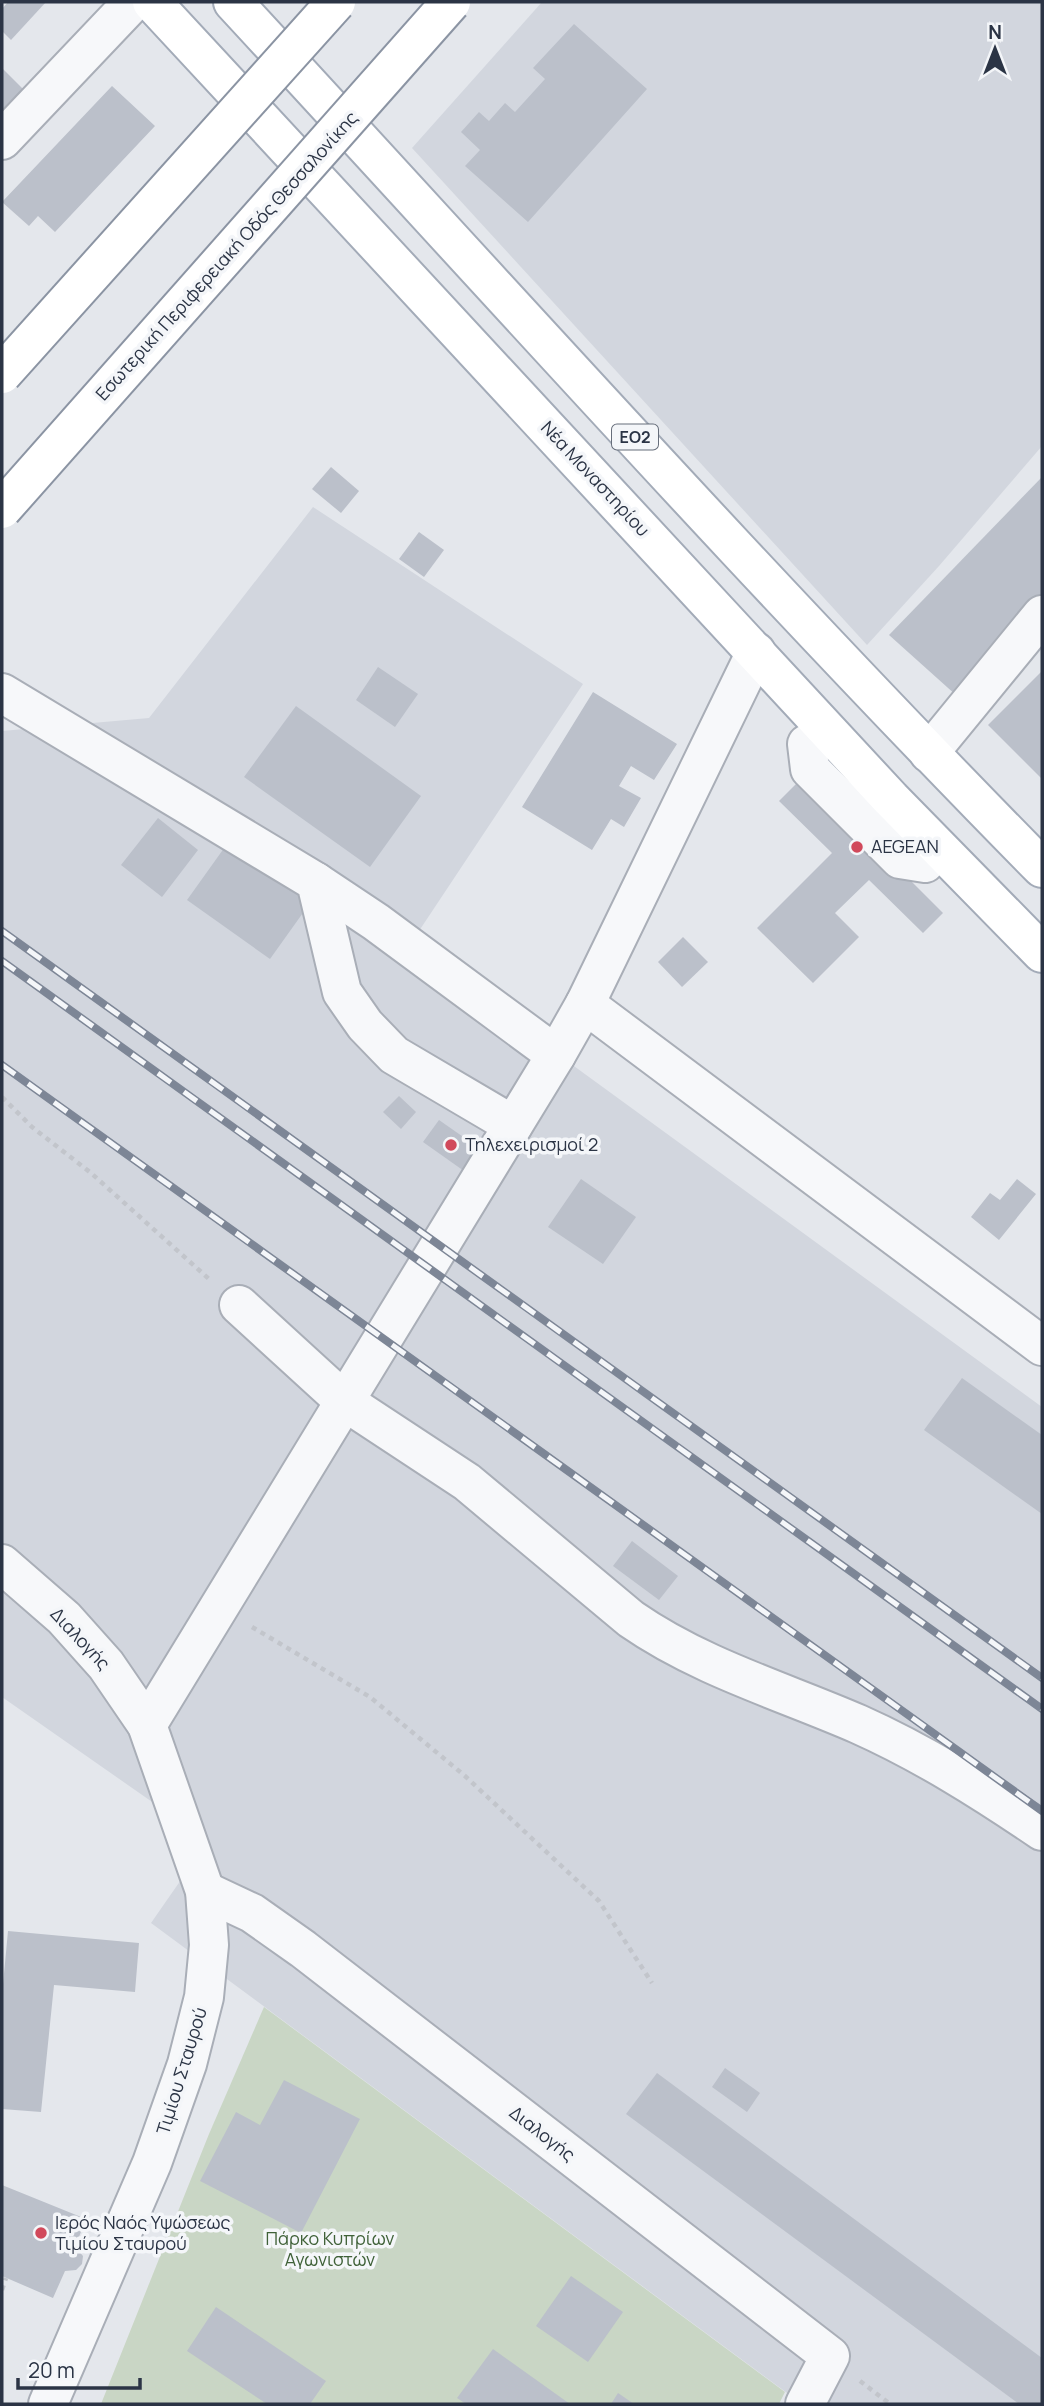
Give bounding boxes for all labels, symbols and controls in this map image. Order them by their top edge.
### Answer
north arrow [960,14,1030,84]
text: N [988,19,1002,45]
street label: Εσωτερική Περιφερειακή Οδός Θεσσαλονίκης [90,106,363,405]
street label: Νέα Μοναστηρίου [536,416,655,541]
road number: ΕΟ2 [612,424,658,450]
place label: AEGEAN [871,834,939,858]
marker: AEGEAN [849,839,865,855]
place label: Τηλεχειρισμοί 2 [465,1132,598,1156]
marker: Τηλεχειρισμοί 2 [443,1137,459,1153]
street label: Διαλογής [46,1602,116,1675]
street label: Τιμίου Σταυρού [150,2004,212,2137]
street label: Διαλογής [505,2100,580,2166]
place label: Ιερός Ναός Υψώσεως Τιμίου Σταυρού [55,2210,231,2255]
marker: Ιερός Ναός Υψώσεως Τιμίου Σταυρού [33,2225,49,2241]
park label: Πάρκο Κυπρίων Αγωνιστών [266,2226,394,2271]
scale bar [18,2346,140,2390]
text: 20 m [28,2356,75,2384]

